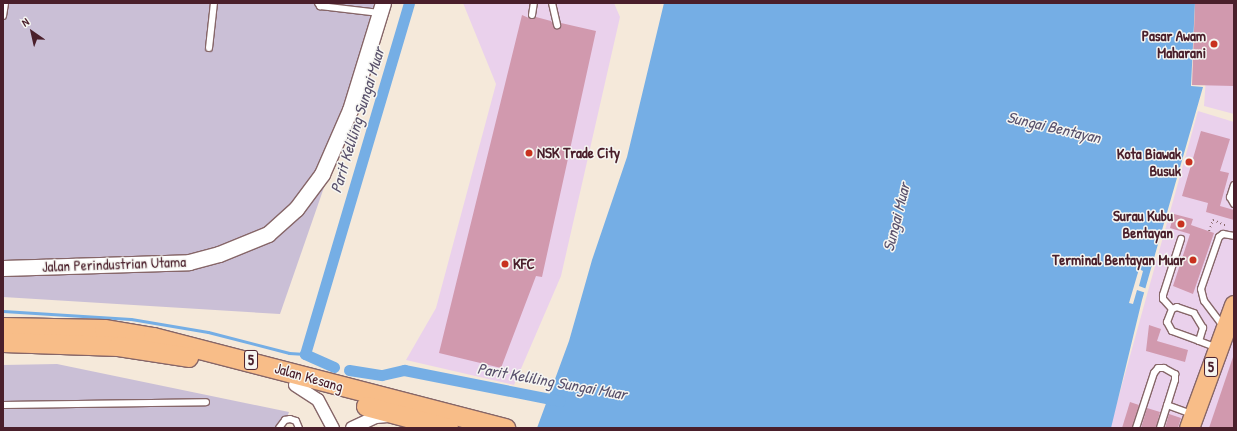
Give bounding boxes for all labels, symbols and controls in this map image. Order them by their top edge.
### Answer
north arrow [12,12,52,52]
text: N [19,15,32,29]
place label: Pasar Awam Maharani [1142,26,1206,61]
marker: Pasar Awam Maharani [1209,39,1219,49]
water label: Parit Keliling Sungai Muar [326,45,388,195]
water label: Sungai Bentayan [1005,107,1103,147]
place label: NSK Trade City [537,144,620,162]
place label: Kota Biawak Busuk [1117,144,1181,179]
marker: NSK Trade City [524,148,534,158]
marker: Kota Biawak Busuk [1184,157,1194,167]
water label: Sungai Muar [878,181,914,253]
place label: Surau Kubu Bentayan [1113,206,1173,241]
marker: Surau Kubu Bentayan [1176,219,1186,229]
place label: Terminal Bentayan Muar [1052,251,1185,269]
street label: Jalan Perindustrian Utama [42,252,186,276]
place label: KFC [513,255,535,273]
marker: Terminal Bentayan Muar [1188,255,1198,265]
marker: KFC [500,259,510,269]
road number: 5 [244,348,258,372]
road number: 5 [1204,355,1218,379]
water label: Parit Keliling Sungai Muar [476,358,628,404]
street label: Jalan Kesang [273,359,345,395]

